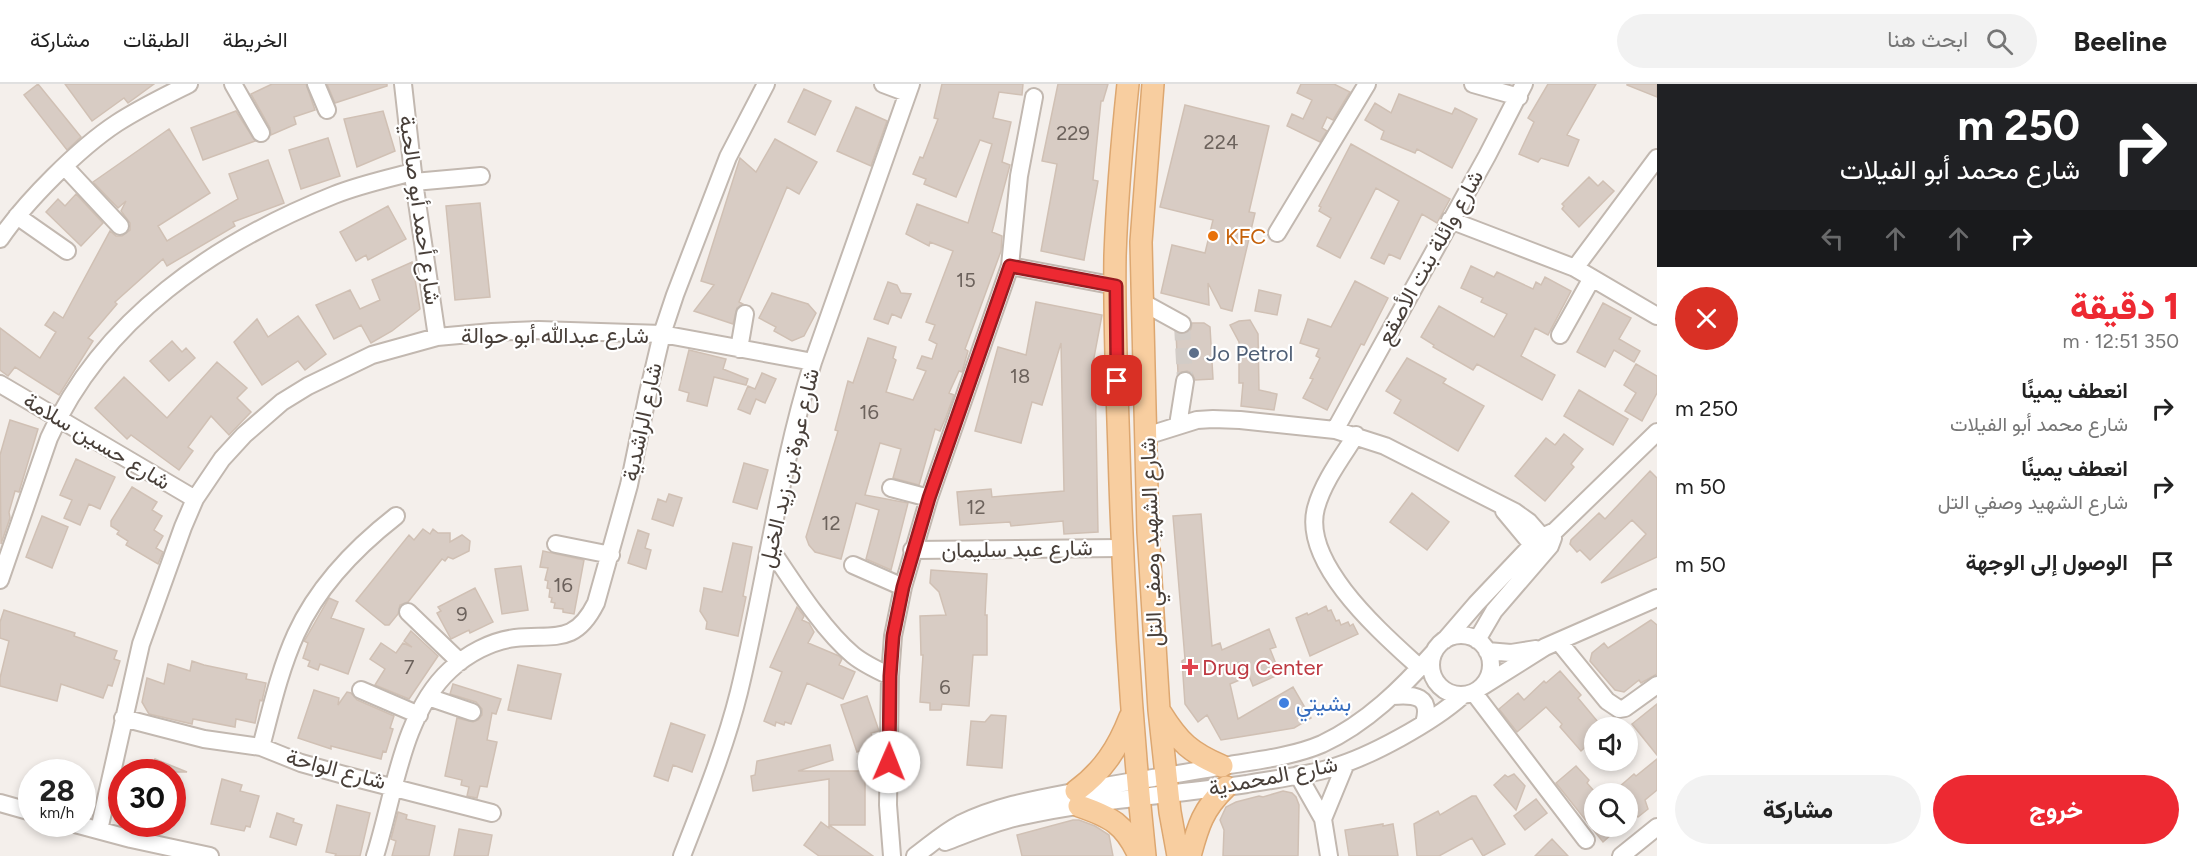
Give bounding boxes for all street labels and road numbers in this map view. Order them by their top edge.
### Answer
street label: شارع أحمد أبو صالحية [392,114,447,307]
street label: شارع وائلة بنت الأصقع [1371,165,1490,349]
street label: شارع عبدالله أبو حوالة [461,322,649,350]
street label: شارع الراشدية [616,360,669,484]
street label: شارع عروة بن زيد الخيل [753,366,826,571]
street label: شارع حسين سلامة [18,386,175,496]
street label: شارع الشهيد وصفي التل [1134,437,1173,647]
street label: شارع عبد سليمان [941,534,1093,565]
street label: شارع الواحة [283,743,389,796]
street label: شارع المحمدية [1206,750,1340,803]

